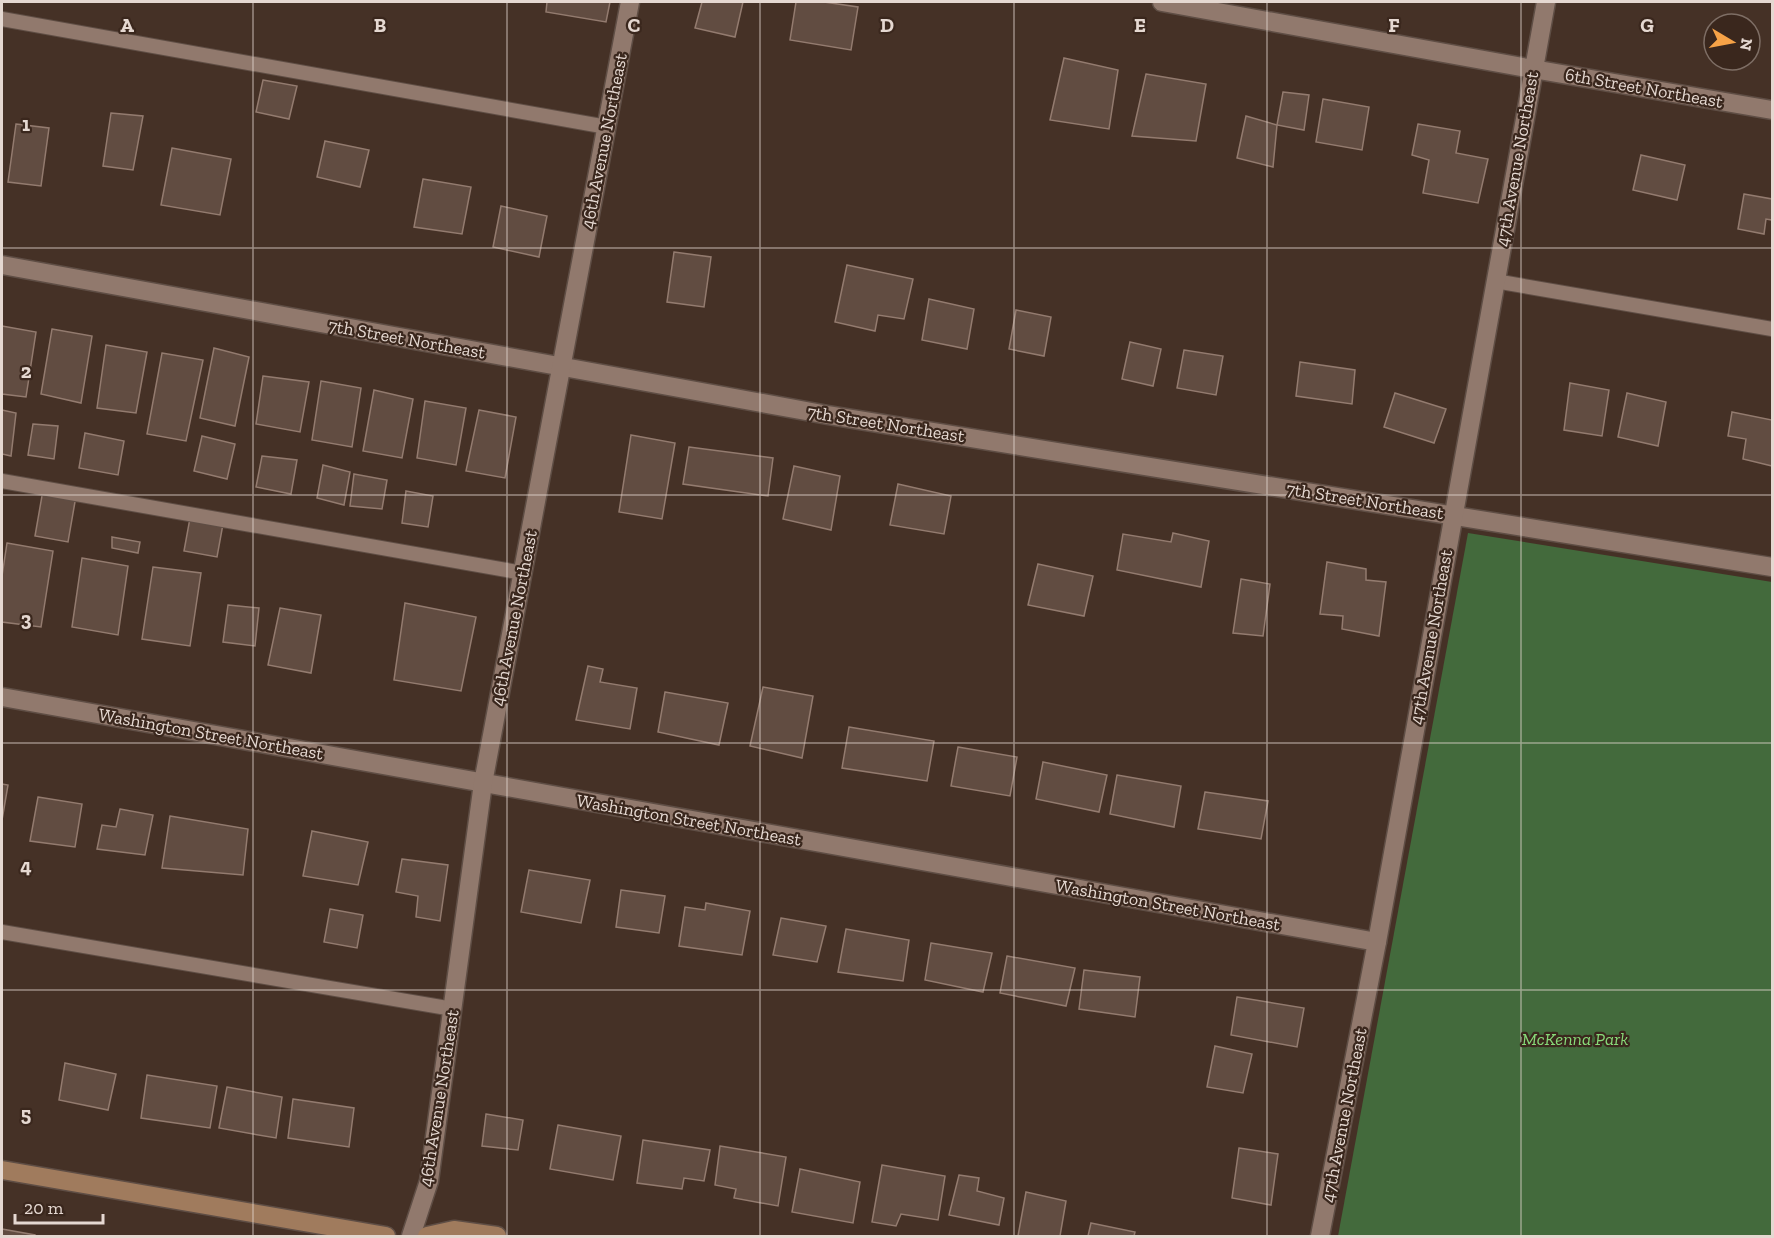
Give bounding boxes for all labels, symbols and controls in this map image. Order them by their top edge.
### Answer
north arrow [1702,12,1762,72]
text: A [120,13,134,37]
text: B [374,13,386,37]
text: C [628,13,641,37]
text: D [880,13,894,37]
text: E [1134,13,1146,37]
text: F [1388,13,1400,37]
text: G [1640,13,1654,37]
text: N [1736,37,1757,52]
street label: 46th Avenue Northeast [576,51,632,231]
street label: 6th Street Northeast [1563,63,1725,113]
street label: 47th Avenue Northeast [1491,69,1543,248]
text: 1 [22,112,30,136]
street label: 7th Street Northeast [327,314,487,364]
text: 2 [21,359,32,383]
street label: 7th Street Northeast [806,401,966,447]
street label: 7th Street Northeast [1285,478,1445,524]
street label: 46th Avenue Northeast [486,528,542,708]
street label: 47th Avenue Northeast [1405,547,1457,726]
text: 3 [21,607,32,631]
street label: Washington Street Northeast [97,703,325,765]
street label: Washington Street Northeast [575,789,803,851]
text: 4 [20,854,32,878]
street label: Washington Street Northeast [1054,874,1282,936]
street label: 46th Avenue Northeast [414,1008,464,1188]
street label: 47th Avenue Northeast [1316,1026,1372,1204]
park label: McKenna Park [1522,1028,1628,1050]
text: 5 [21,1102,31,1126]
scale bar [15,1187,104,1225]
text: 20 m [24,1197,64,1219]

